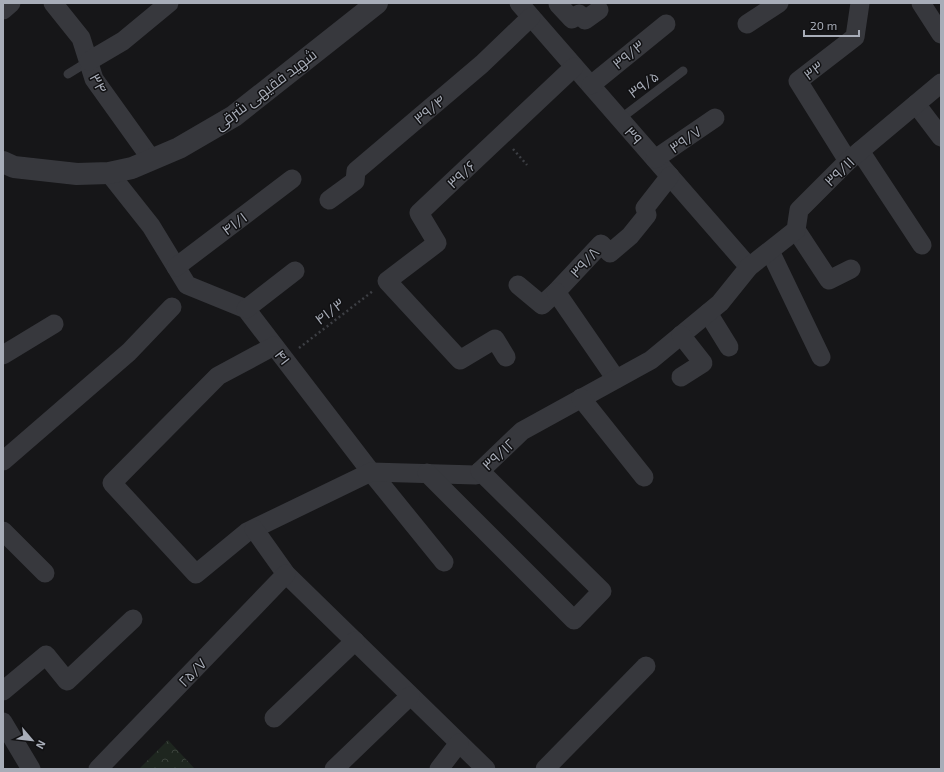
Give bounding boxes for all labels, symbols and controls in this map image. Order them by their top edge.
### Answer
scale bar [804,12,859,38]
text: 20 m [810,18,837,32]
street label: ۳۹/۳ [608,36,648,72]
street label: شهید فقیهی شرقی [210,45,321,135]
street label: ۳۳ [799,57,827,83]
street label: ۳۹/۵ [624,67,662,101]
street label: ۳۴ [86,70,112,96]
street label: ۳۹/۴ [410,91,448,127]
street label: ۳۹ [621,122,647,148]
street label: ۳۹/۷ [665,122,705,156]
street label: ۳۹/۱۱ [820,152,858,190]
street label: ۳۹/۶ [443,156,479,192]
street label: ۴۱/۱ [218,208,250,238]
street label: ۳۹/۸ [566,243,602,281]
street label: ۴۱/۳ [311,294,347,328]
street label: ۴۱ [271,346,295,368]
street label: ۳۹/۱۲ [478,434,518,474]
street label: ۲۵/۷ [174,654,210,690]
north arrow [12,720,52,760]
text: N [34,738,49,752]

